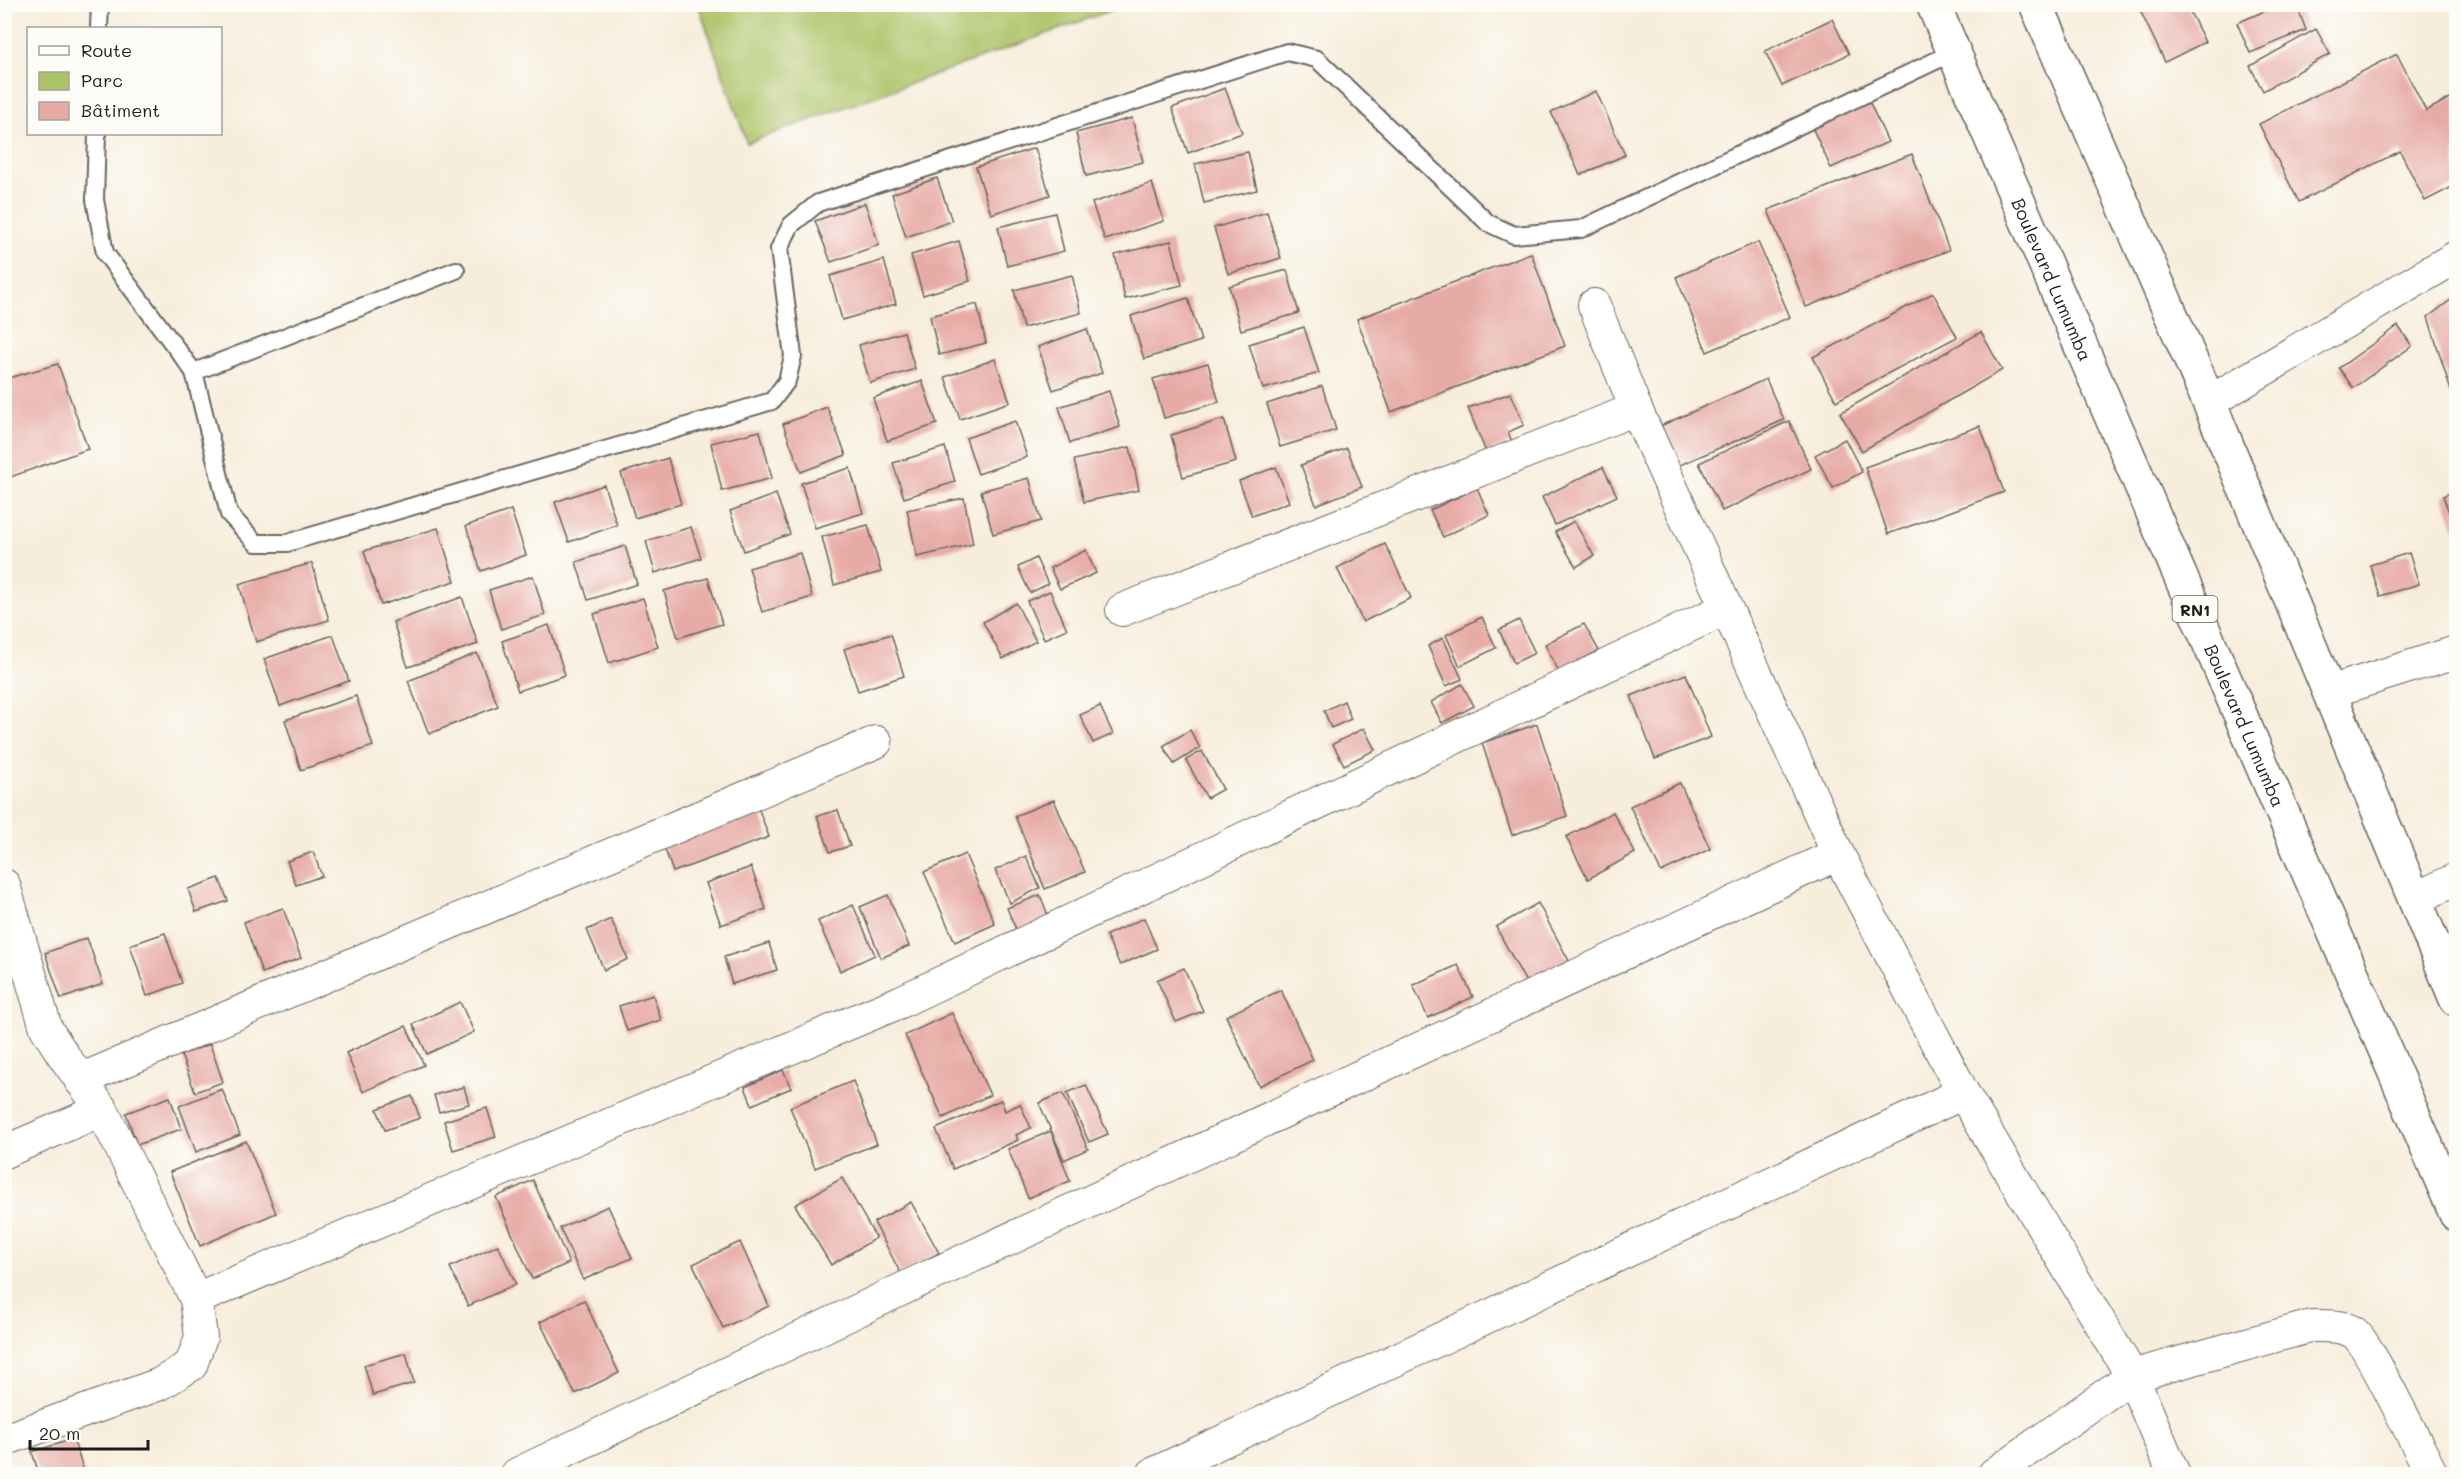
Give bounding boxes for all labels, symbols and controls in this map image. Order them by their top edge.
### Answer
legend [27,27,222,135]
text: Route [81,38,132,62]
text: Parc [81,68,123,92]
text: Bâtiment [81,98,160,122]
street label: Boulevard Lumumba [2006,194,2098,364]
road number: RN1 [2172,596,2218,622]
street label: Boulevard Lumumba [2199,640,2291,811]
scale bar [30,1413,148,1451]
text: 20 m [39,1421,80,1445]

